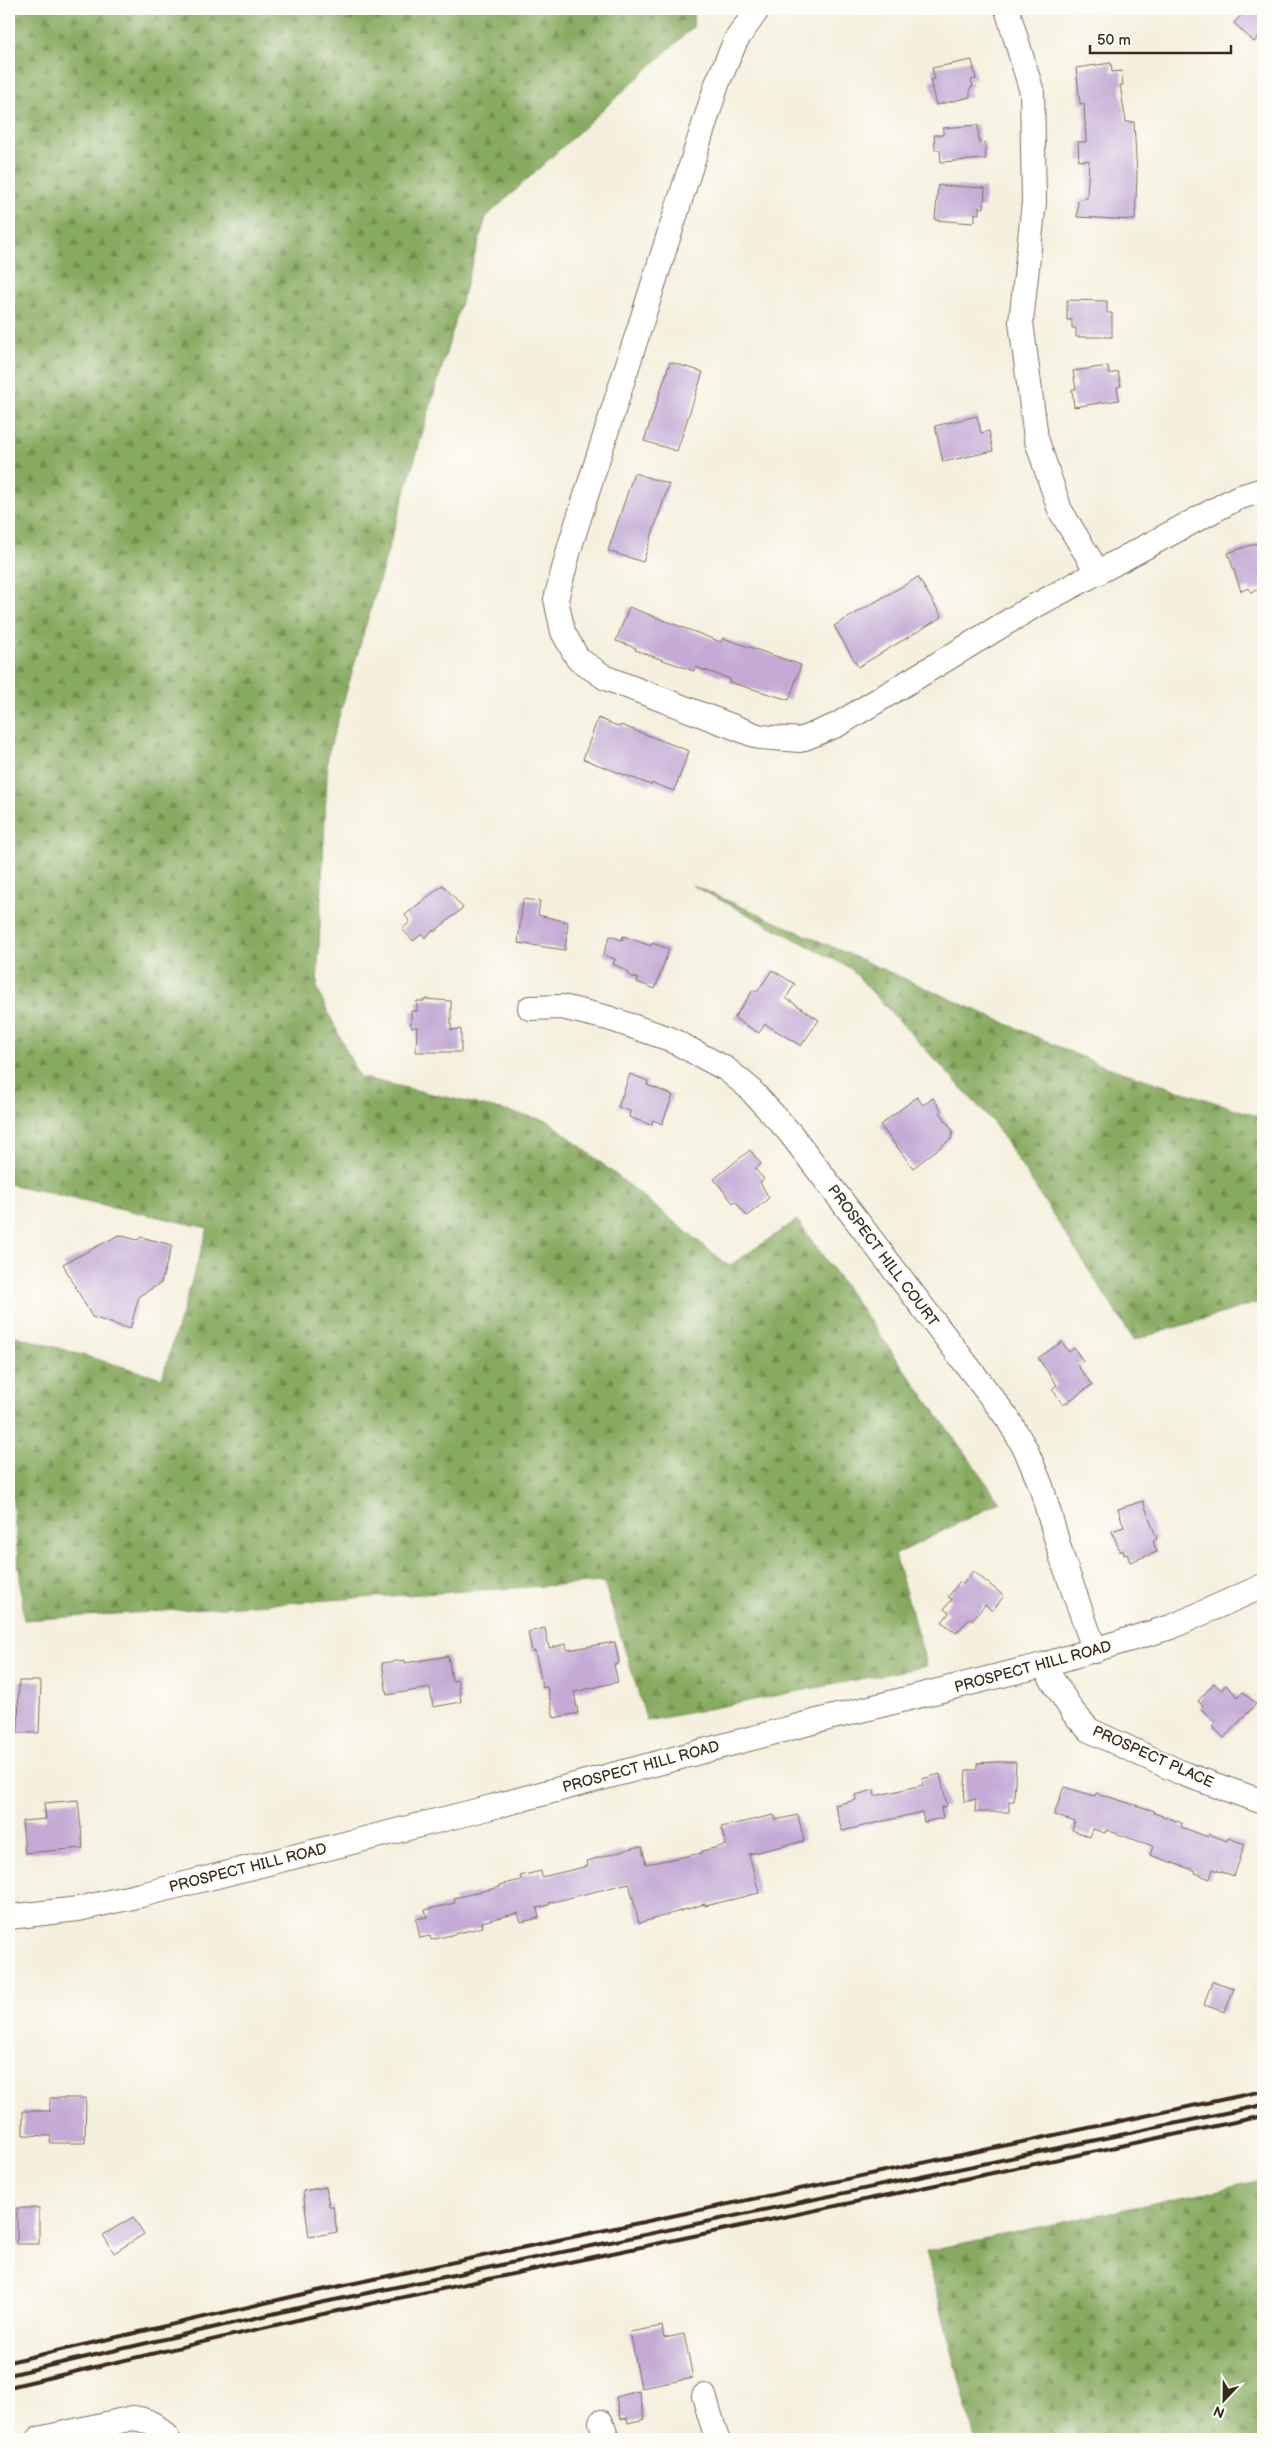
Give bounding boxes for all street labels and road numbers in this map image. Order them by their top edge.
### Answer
street label: PROSPECT HILL COURT [823,1181,943,1331]
street label: PROSPECT HILL ROAD [952,1637,1114,1697]
street label: PROSPECT PLACE [1089,1722,1217,1792]
street label: PROSPECT HILL ROAD [560,1737,722,1797]
street label: PROSPECT HILL ROAD [167,1839,329,1897]

